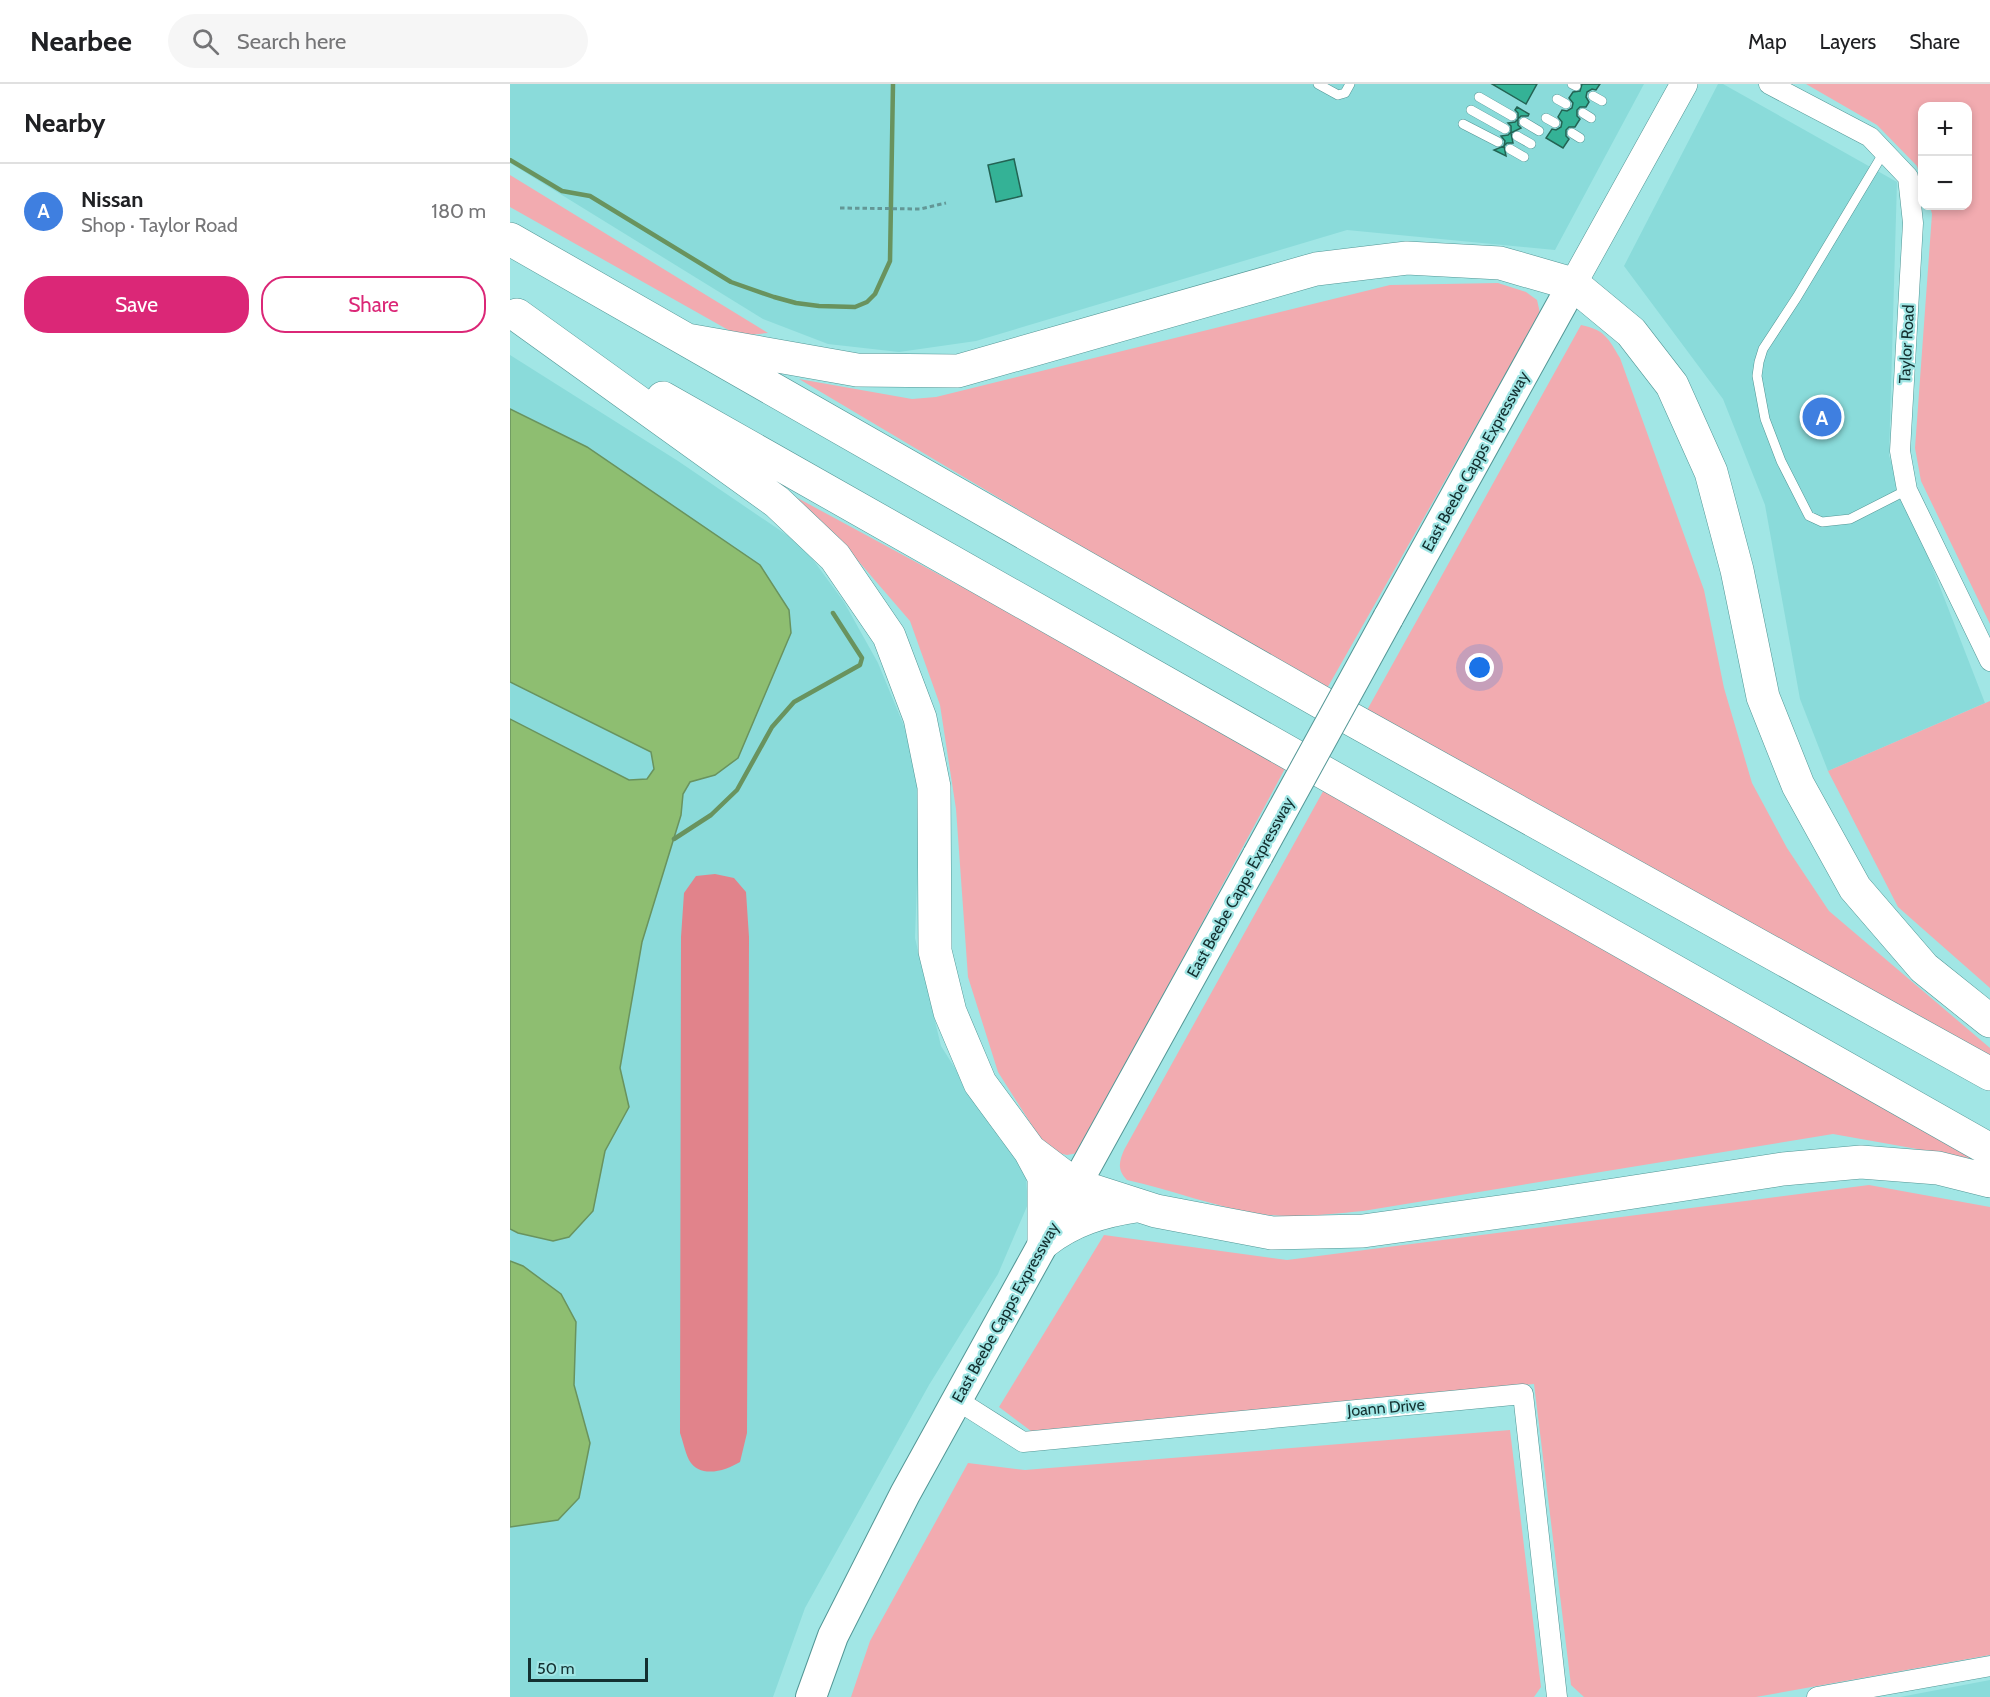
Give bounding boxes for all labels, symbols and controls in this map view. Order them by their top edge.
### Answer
search box [168,14,588,68]
text: Nearbee [30,24,132,58]
icon: search [189,25,222,58]
text: Search here [237,28,346,55]
text: Map [1748,29,1787,54]
text: Layers [1820,29,1876,54]
text: Share [1909,29,1960,54]
map controls [1918,102,1972,210]
button: + [1918,102,1972,156]
text: Nearby [24,107,105,139]
button: − [1918,156,1972,210]
text: Nissan [81,186,143,213]
text: A [37,199,50,223]
text: 180 m [431,199,486,223]
text: Shop · Taylor Road [81,213,238,237]
button: Save [24,276,249,333]
button: Share [261,276,486,333]
street label: Taylor Road [1895,304,1918,384]
street label: East Beebe Capps Expressway [1418,368,1533,555]
pin: A [1802,394,1842,440]
your location [1465,653,1494,682]
street label: East Beebe Capps Expressway [1183,794,1298,981]
street label: East Beebe Capps Expressway [948,1219,1063,1406]
street label: Joann Drive [1346,1395,1426,1420]
scale bar [528,1655,648,1682]
text: 50 m [537,1659,574,1678]

